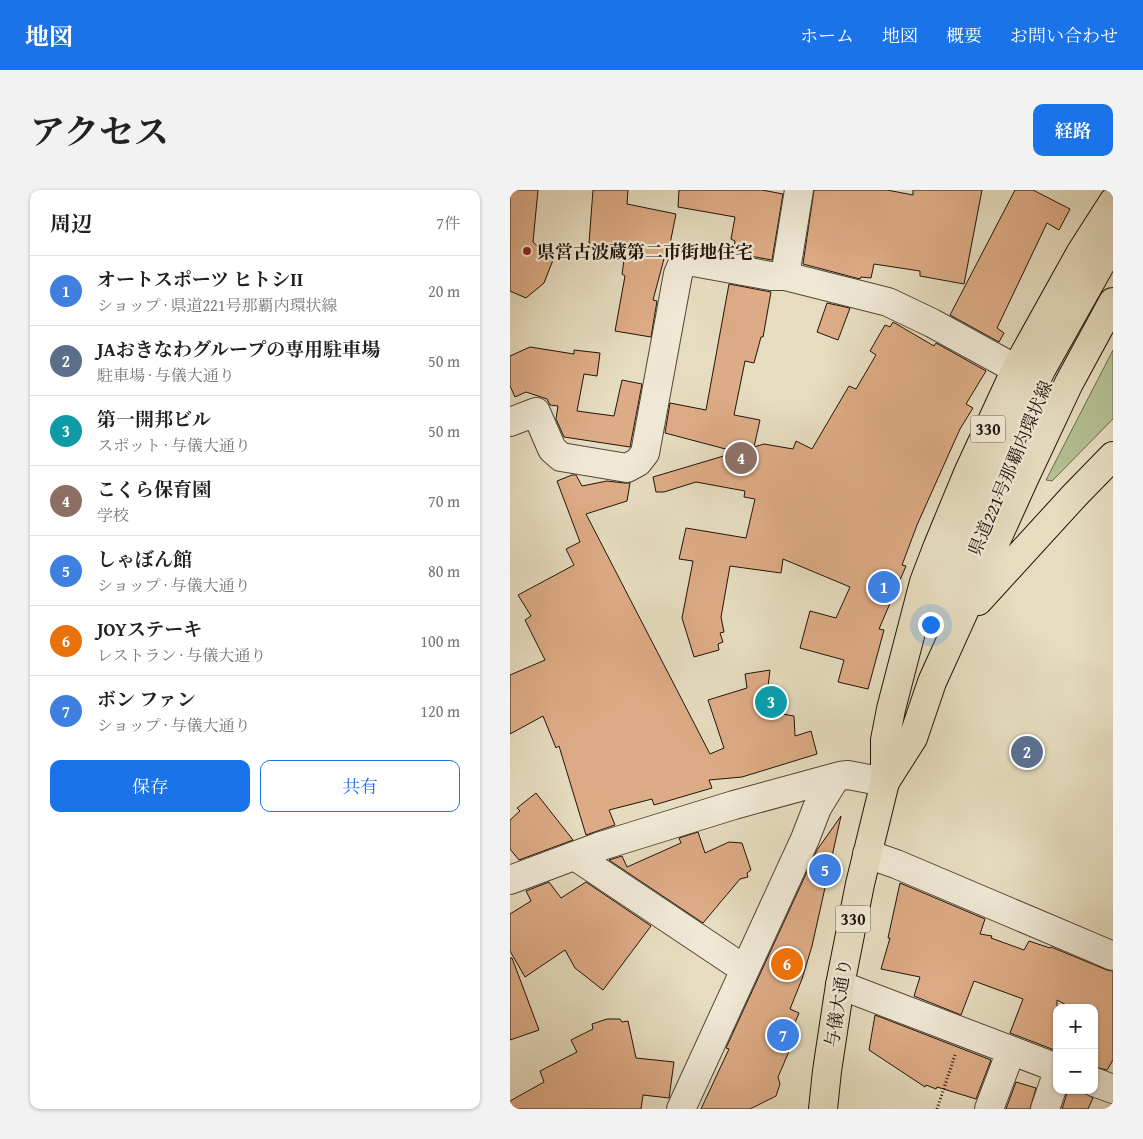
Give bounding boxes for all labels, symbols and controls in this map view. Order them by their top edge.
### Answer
text: 地図 [25,19,73,54]
text: ホーム [800,22,854,49]
text: 地図 [882,22,918,49]
text: 概要 [946,22,982,49]
text: お問い合わせ [1010,22,1118,49]
button: 経路 [1033,104,1113,156]
text: アクセス [30,106,169,157]
text: 周辺 [50,208,92,239]
text: 7件 [436,211,460,235]
place label: 県営古波蔵第二市街地住宅 [537,238,753,265]
marker: 県営古波蔵第二市街地住宅 [521,245,533,257]
text: オートスポーツ ヒトシII [97,265,303,293]
text: 1 [62,279,70,303]
text: 20 m [428,279,460,303]
text: ショップ · 県道221号那覇内環状線 [97,293,338,317]
text: JAおきなわグループの専用駐車場 [97,335,380,363]
text: 2 [62,349,70,373]
text: 50 m [428,349,460,373]
text: 駐車場 · 与儀大通り [97,363,235,387]
street label: 県道221号那覇内環状線 [961,376,1059,560]
text: 第一開邦ビル [97,405,211,433]
road number: 330 [970,415,1006,442]
text: 3 [62,419,70,443]
text: 50 m [428,419,460,443]
text: スポット · 与儀大通り [97,433,251,457]
pin: 4 [725,439,757,477]
text: こくら保育園 [97,475,211,503]
text: 4 [62,489,70,513]
text: 70 m [428,489,460,513]
text: 学校 [97,503,129,527]
text: しゃぼん館 [97,545,192,573]
text: 5 [62,559,70,583]
text: 80 m [428,559,460,583]
pin: 1 [868,568,900,606]
text: ショップ · 与儀大通り [97,573,250,597]
your location [918,612,944,638]
text: JOYステーキ [97,615,202,643]
text: 6 [62,629,70,653]
text: 100 m [420,629,460,653]
text: レストラン · 与儀大通り [97,643,266,667]
pin: 3 [755,683,787,721]
text: ボン ファン [97,685,196,713]
text: 7 [62,699,70,723]
text: 120 m [420,699,460,723]
text: ショップ · 与儀大通り [97,713,250,737]
pin: 2 [1011,733,1043,771]
button: 保存 [50,760,250,812]
button: 共有 [260,760,460,812]
pin: 5 [809,851,841,889]
road number: 330 [836,906,870,932]
pin: 6 [771,945,803,983]
street label: 与儀大通り [818,956,858,1050]
map controls [1053,1004,1098,1094]
button: + [1053,1004,1098,1049]
pin: 7 [767,1016,799,1054]
button: − [1053,1049,1098,1094]

